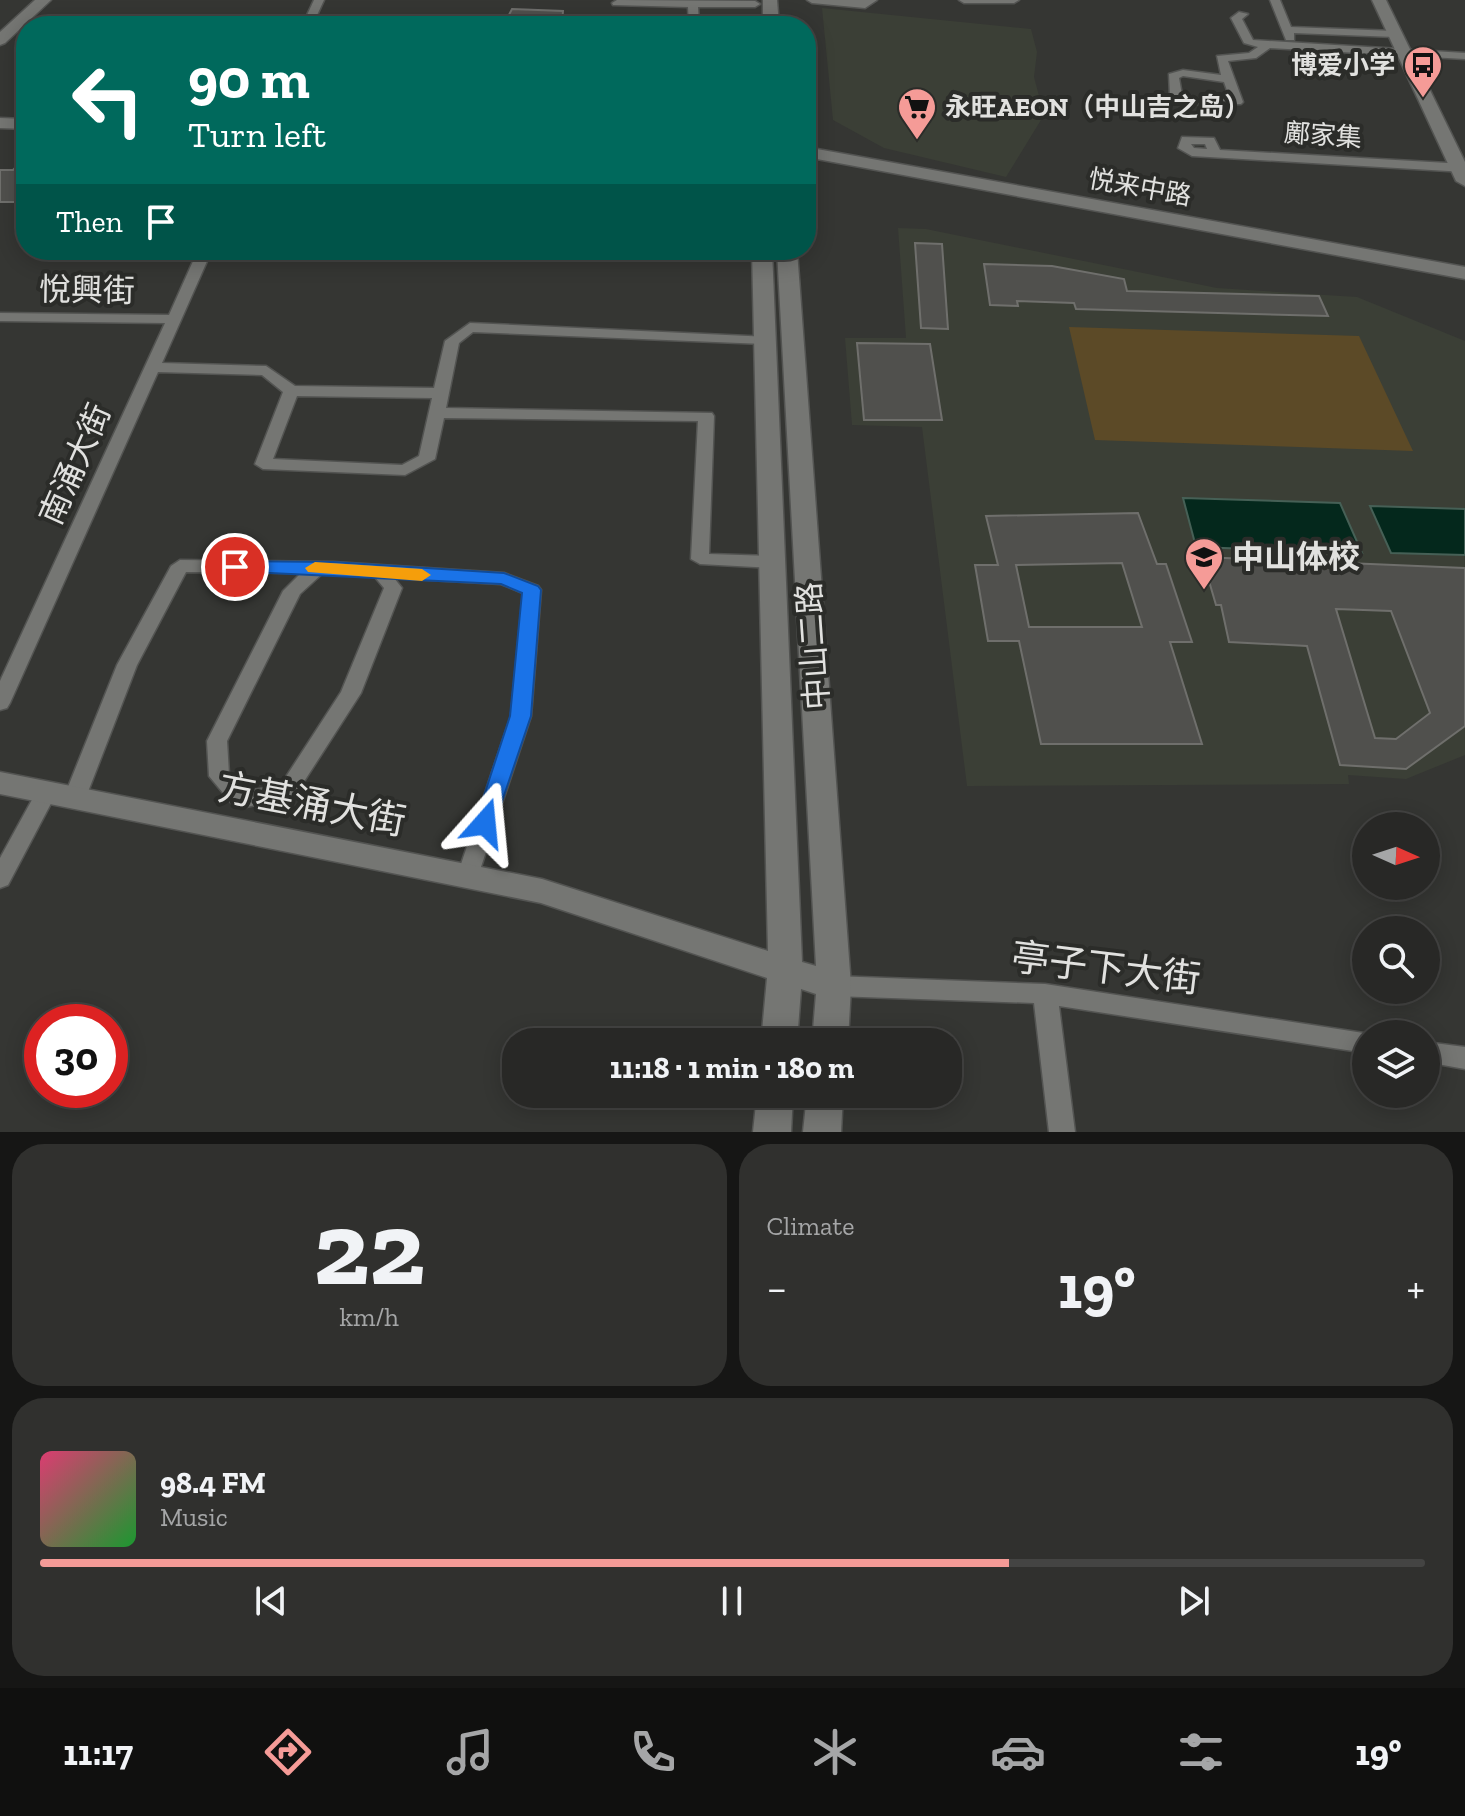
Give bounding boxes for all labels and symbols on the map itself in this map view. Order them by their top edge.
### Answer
bus stop icon: 博爱小学 [1402,44,1444,99]
place label: 博爱小学 [1291,49,1395,81]
supermarket icon: 永旺AEON（中山吉之岛） [896,86,938,141]
place label: 永旺AEON（中山吉之岛） [945,91,1250,123]
street label: 鄺家集 [1283,116,1363,154]
street label: 悦来中路 [1086,162,1194,212]
street label: 悅興街 [39,270,135,310]
street label: 南涌大街 [32,398,118,530]
pin [201,533,269,601]
school or university icon: 中山体校 [1183,536,1225,591]
place label: 中山体校 [1232,538,1360,576]
street label: 中山二路 [790,581,836,711]
street label: 方基涌大街 [214,763,410,845]
position arrow [443,781,527,865]
north arrow [1352,812,1440,900]
street label: 亭子下大街 [1009,934,1203,1002]
speed limit sign: 30 [24,1004,128,1108]

